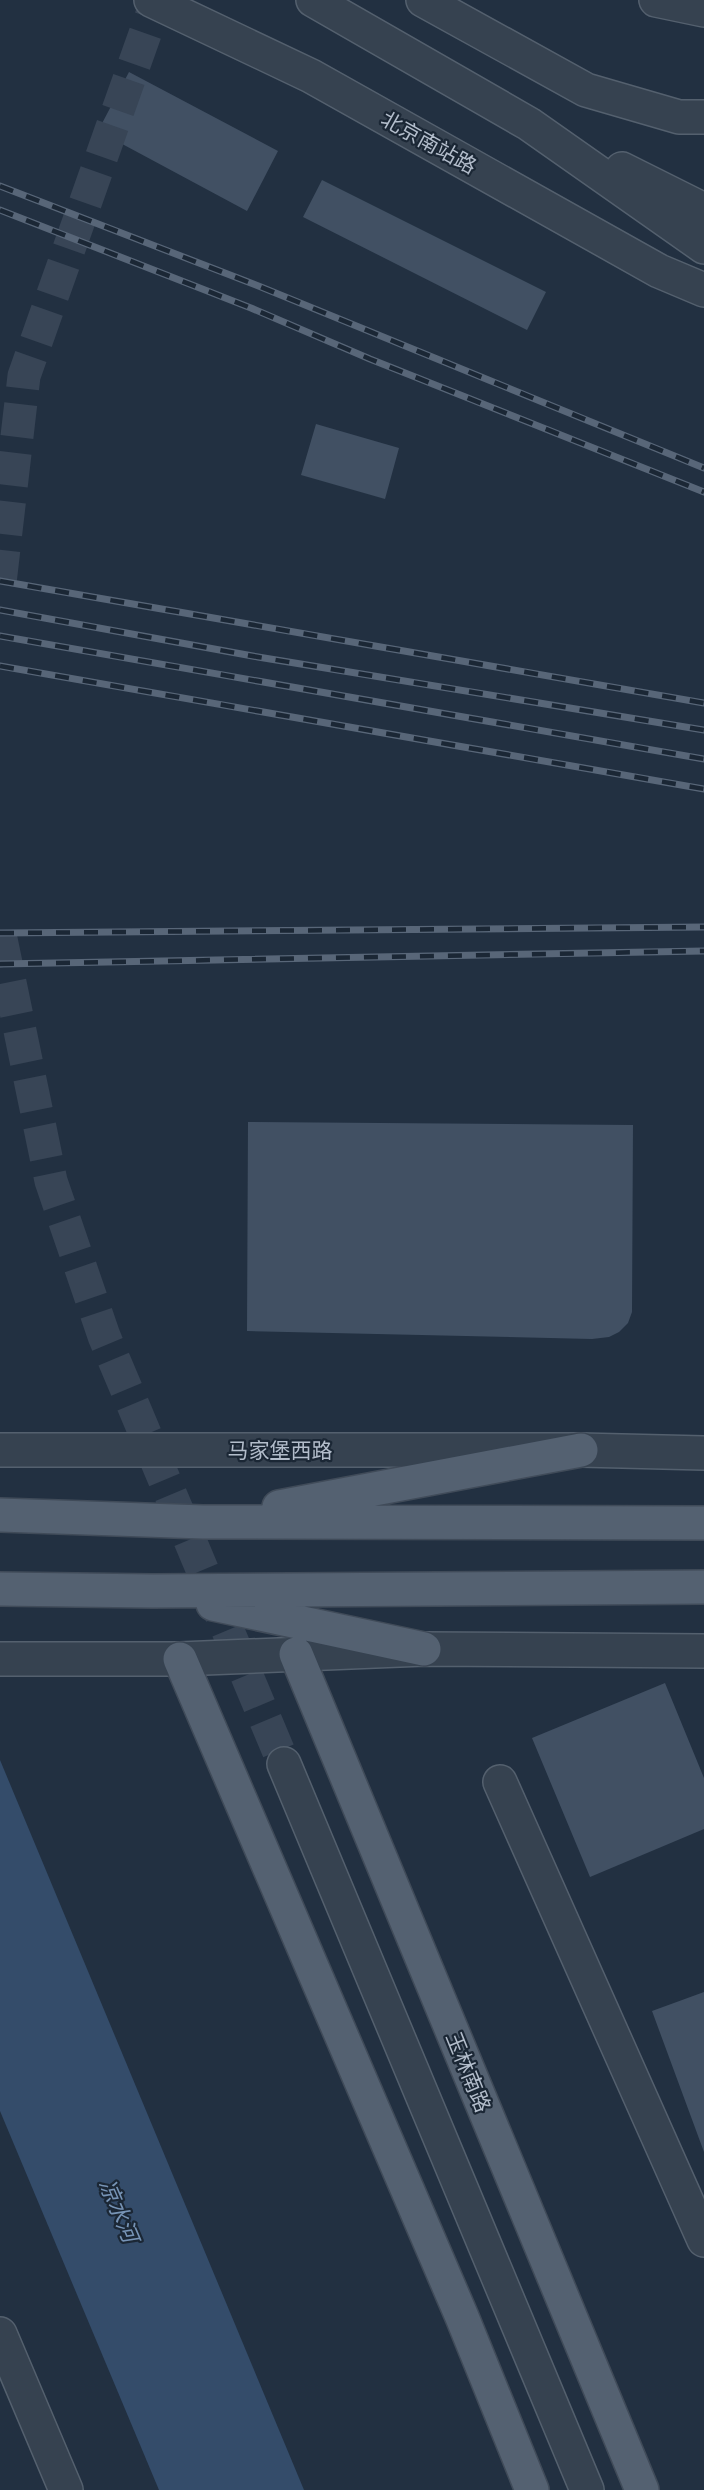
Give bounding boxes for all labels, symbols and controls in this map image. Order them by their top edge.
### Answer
street label: 北京南站路 [376,104,482,180]
street label: 马家堡西路 [228,1436,333,1464]
street label: 玉林南路 [440,2028,498,2116]
water label: 凉水河 [93,2174,148,2250]

